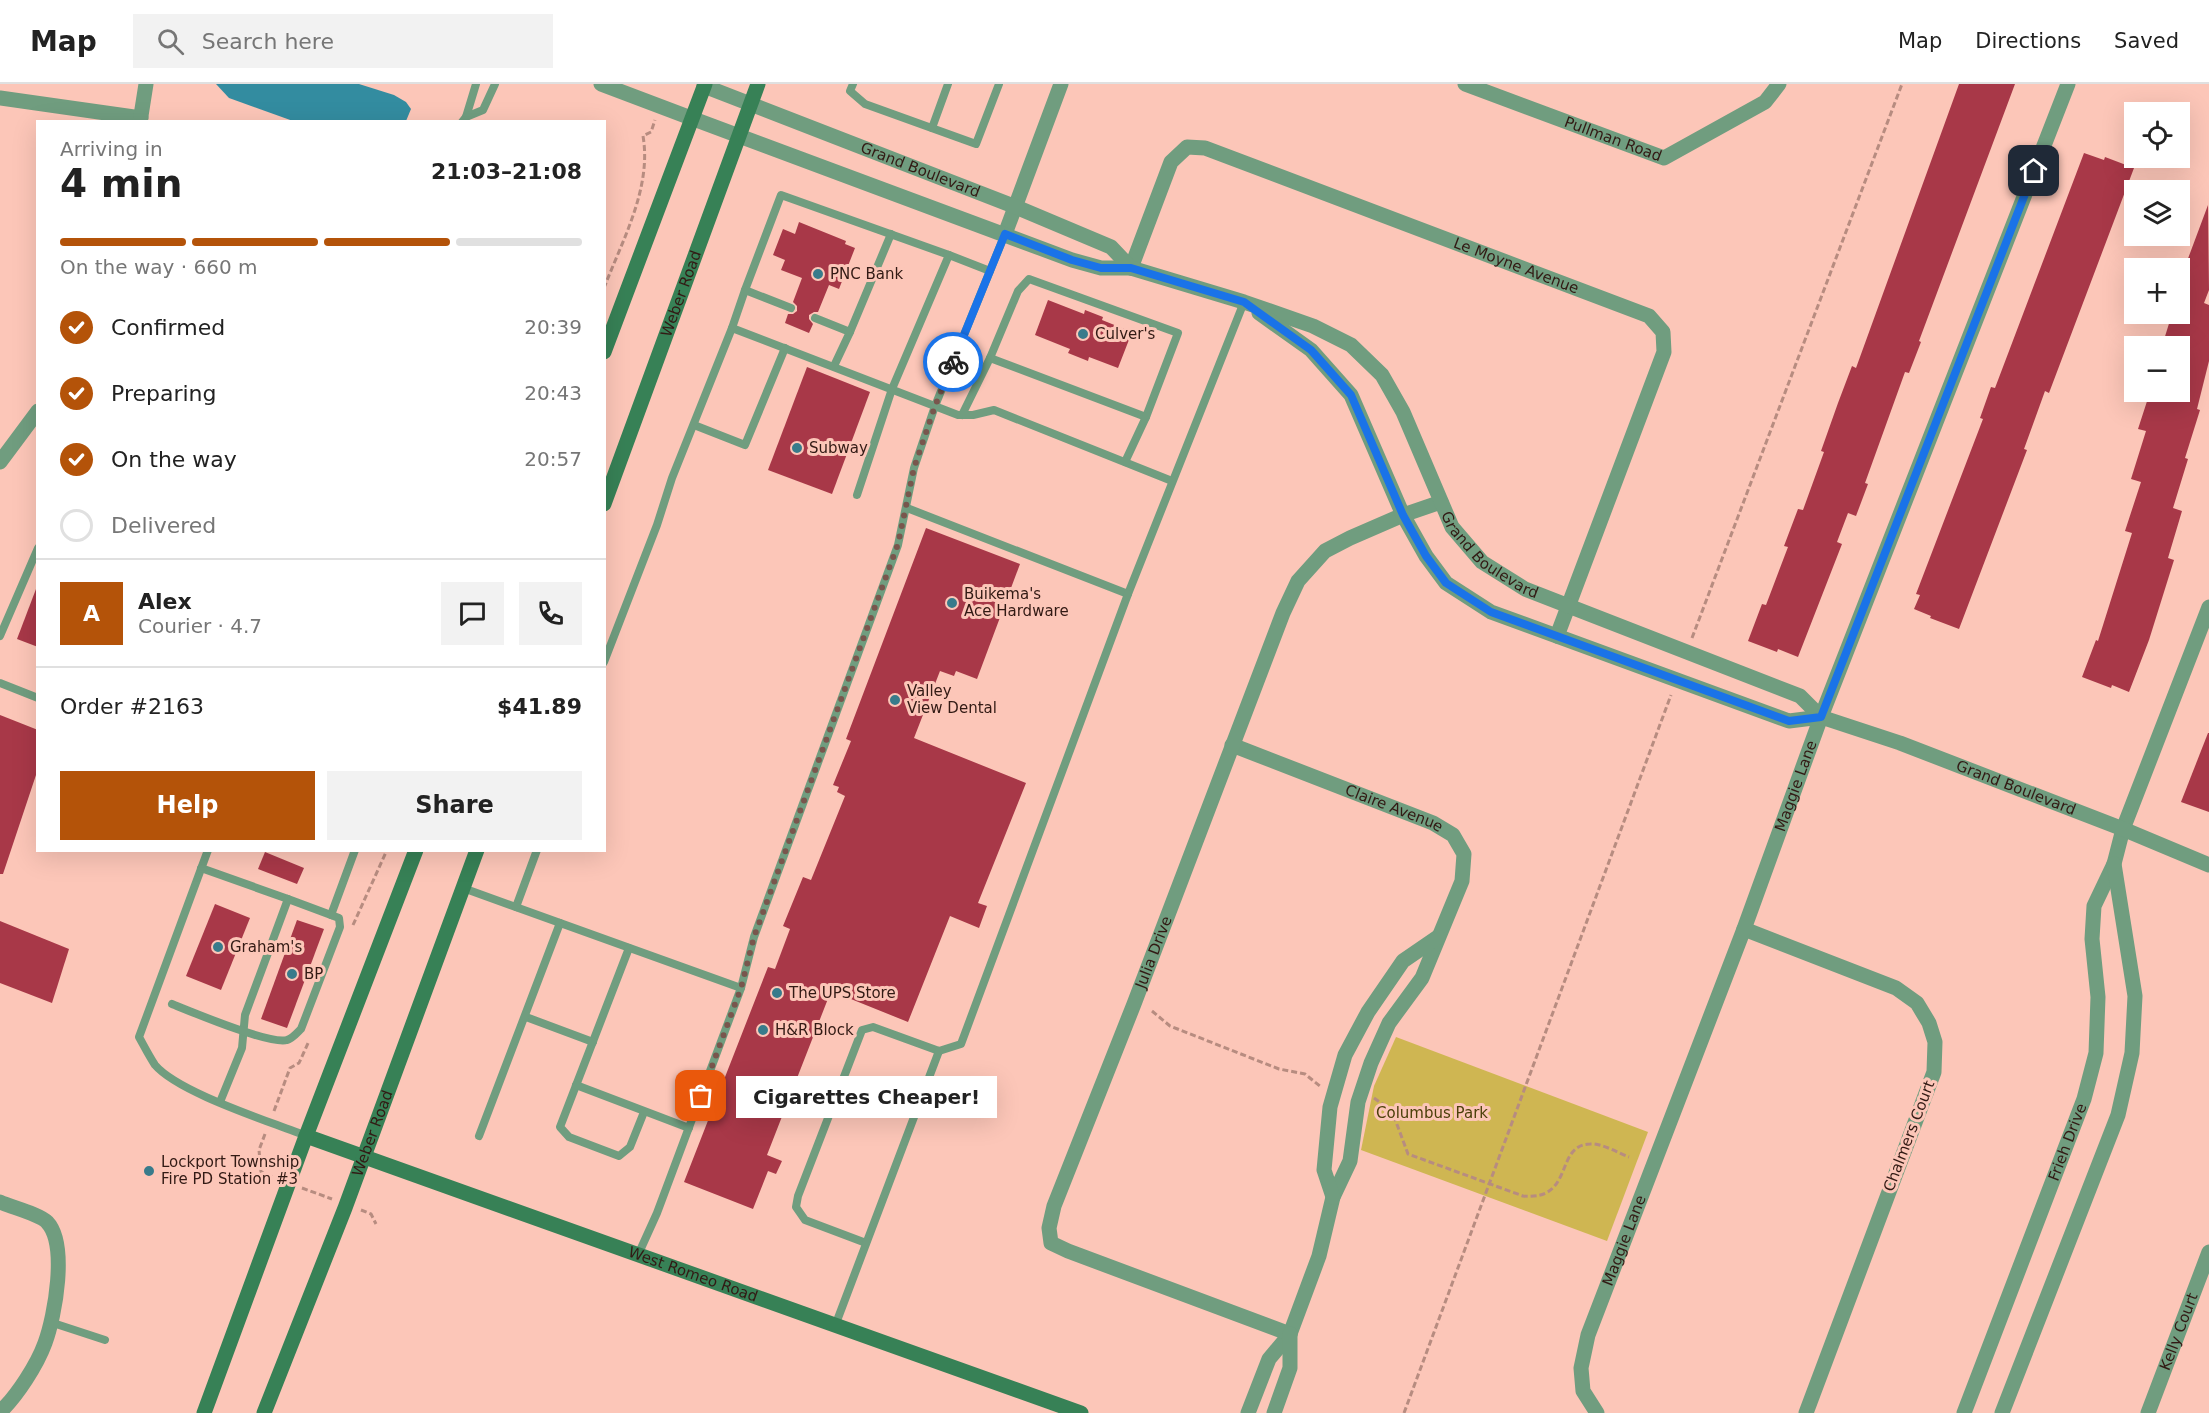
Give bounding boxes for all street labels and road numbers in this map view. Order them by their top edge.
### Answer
street label: Pullman Road [1562,113,1664,165]
street label: Grand Boulevard [858,139,983,201]
street label: Le Moyne Avenue [1451,234,1581,298]
street label: Weber Road [657,248,705,339]
street label: Grand Boulevard [1437,508,1541,602]
street label: Maggie Lane [1771,738,1821,834]
street label: Grand Boulevard [1954,757,2078,819]
street label: Claire Avenue [1343,781,1446,836]
street label: Julia Drive [1131,914,1176,992]
street label: Chalmers Court [1880,1078,1938,1194]
street label: Weber Road [348,1088,397,1179]
street label: Frieh Drive [2045,1101,2090,1183]
street label: Maggie Lane [1599,1193,1650,1289]
street label: West Romeo Road [626,1243,760,1306]
street label: Kelly Court [2156,1290,2202,1373]

